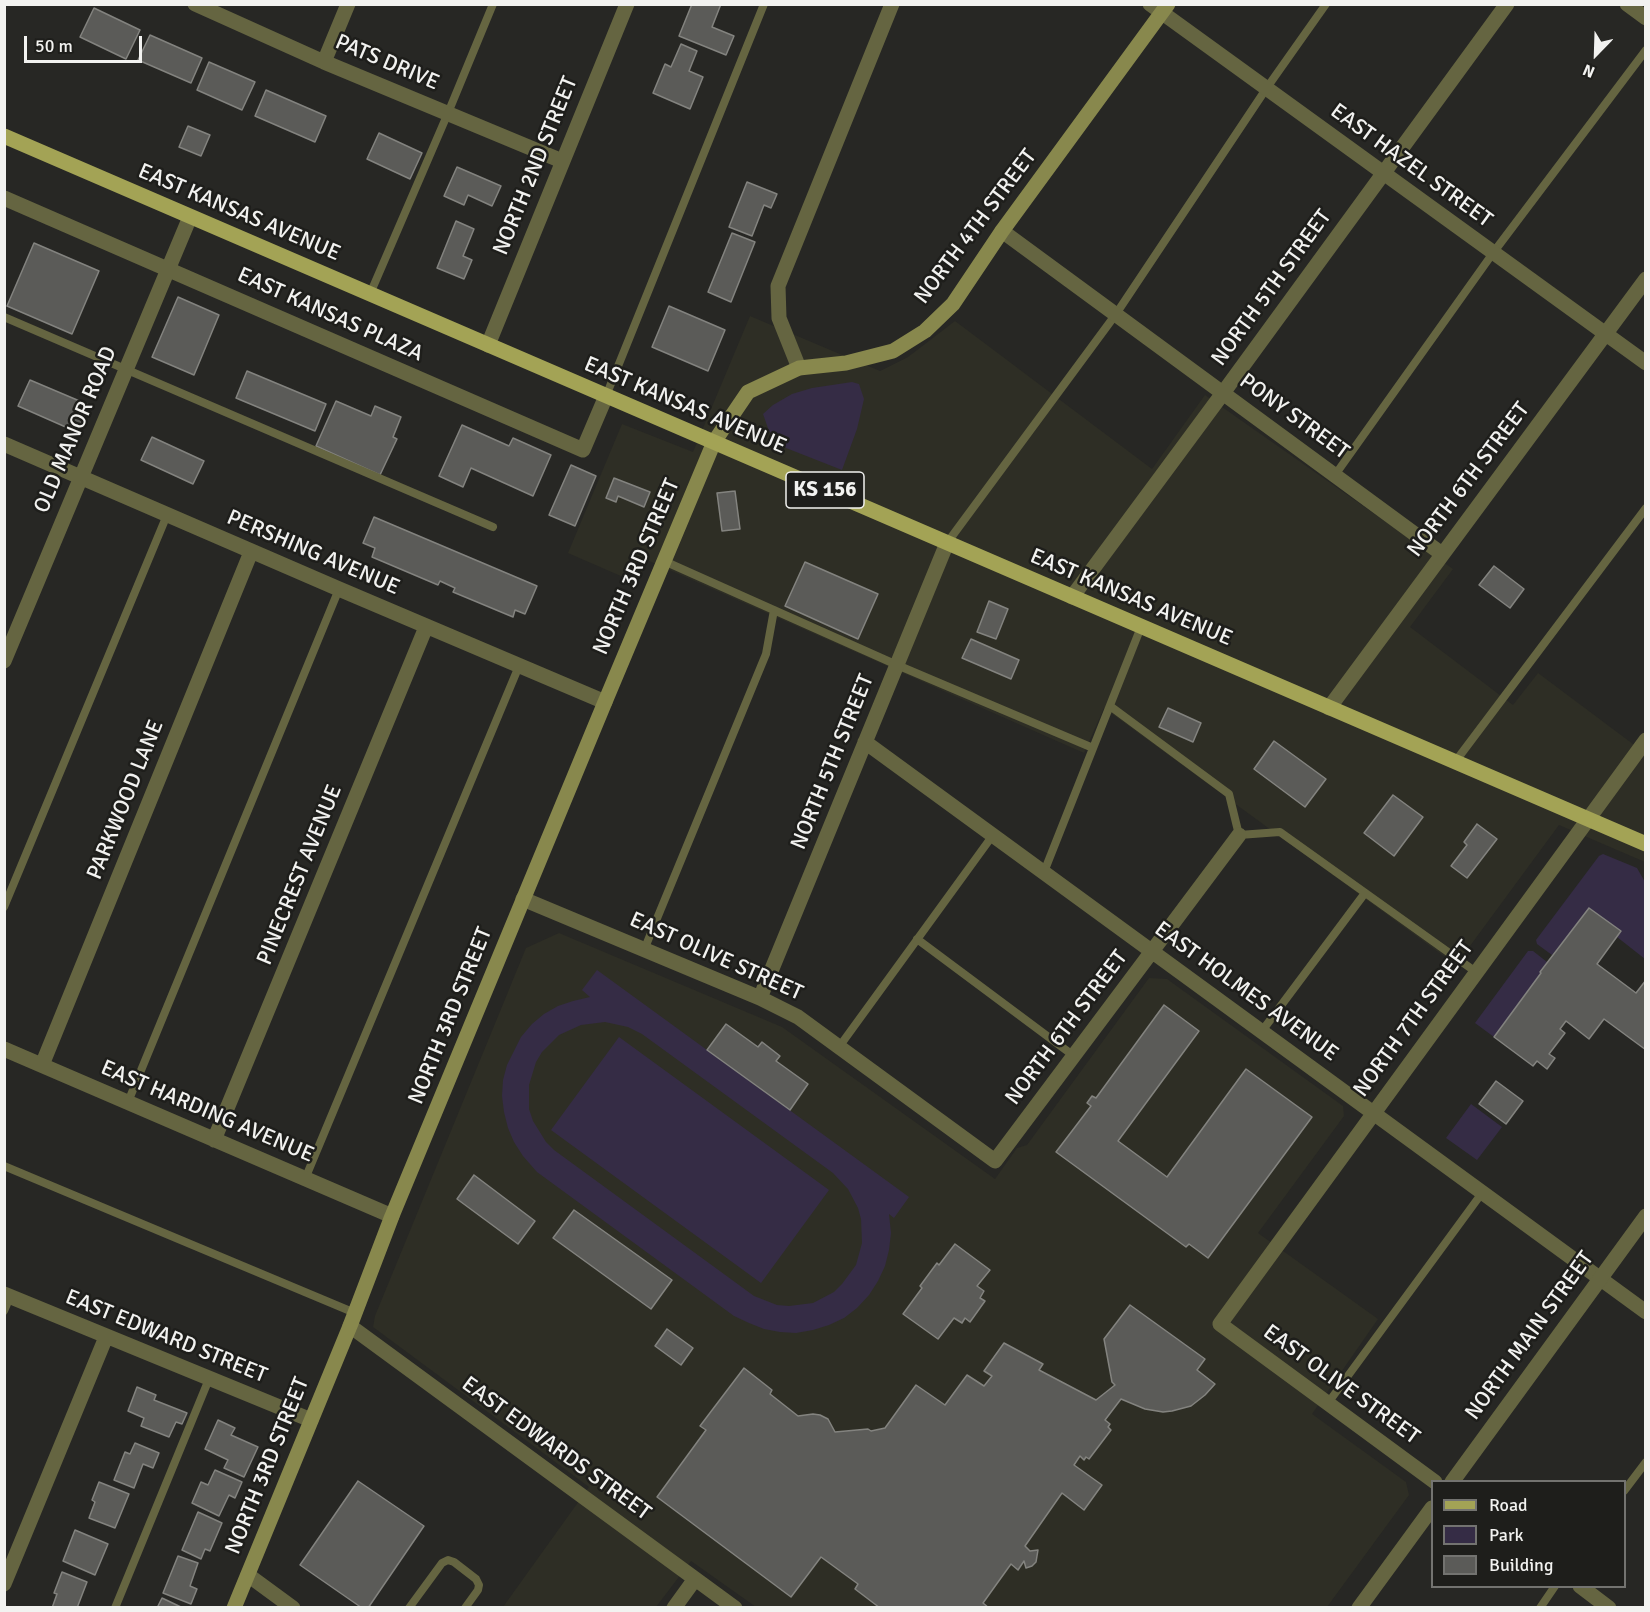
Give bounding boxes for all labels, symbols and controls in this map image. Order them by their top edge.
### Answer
scale bar [27,24,146,62]
north arrow [1566,24,1626,84]
street label: PATS DRIVE [331,29,443,97]
text: 50 m [35,35,73,57]
text: N [1580,59,1598,82]
street label: NORTH 2ND STREET [488,73,584,259]
street label: EAST HAZEL STREET [1325,98,1497,234]
street label: NORTH 4TH STREET [909,145,1043,309]
street label: EAST KANSAS AVENUE [134,158,344,268]
street label: NORTH 5TH STREET [1206,205,1338,371]
street label: EAST KANSAS PLAZA [233,262,427,368]
street label: OLD MANOR ROAD [29,343,123,517]
street label: EAST KANSAS AVENUE [580,351,790,461]
street label: PONY STREET [1234,368,1354,466]
street label: NORTH 6TH STREET [1402,398,1536,562]
road number: KS 156 [786,472,864,508]
street label: NORTH 3RD STREET [588,475,686,659]
street label: PERSHING AVENUE [223,505,403,601]
street label: EAST KANSAS AVENUE [1026,543,1236,653]
street label: NORTH 5TH STREET [786,671,880,853]
street label: PARKWOOD LANE [82,716,170,884]
street label: PINECREST AVENUE [252,781,348,969]
street label: EAST OLIVE STREET [625,907,807,1007]
street label: EAST HOLMES AVENUE [1149,916,1343,1068]
street label: NORTH 3RD STREET [403,924,499,1108]
street label: NORTH 7TH STREET [1348,936,1480,1102]
street label: NORTH 6TH STREET [1000,946,1134,1110]
street label: EAST HARDING AVENUE [96,1055,318,1169]
street label: NORTH MAIN STREET [1460,1247,1600,1425]
street label: EAST EDWARD STREET [61,1284,271,1390]
street label: EAST OLIVE STREET [1258,1319,1424,1451]
street label: EAST EDWARDS STREET [456,1371,656,1527]
street label: NORTH 3RD STREET [220,1374,316,1558]
legend [1431,1480,1626,1588]
text: Road [1489,1494,1528,1516]
text: Park [1489,1524,1524,1546]
text: Building [1489,1554,1553,1576]

